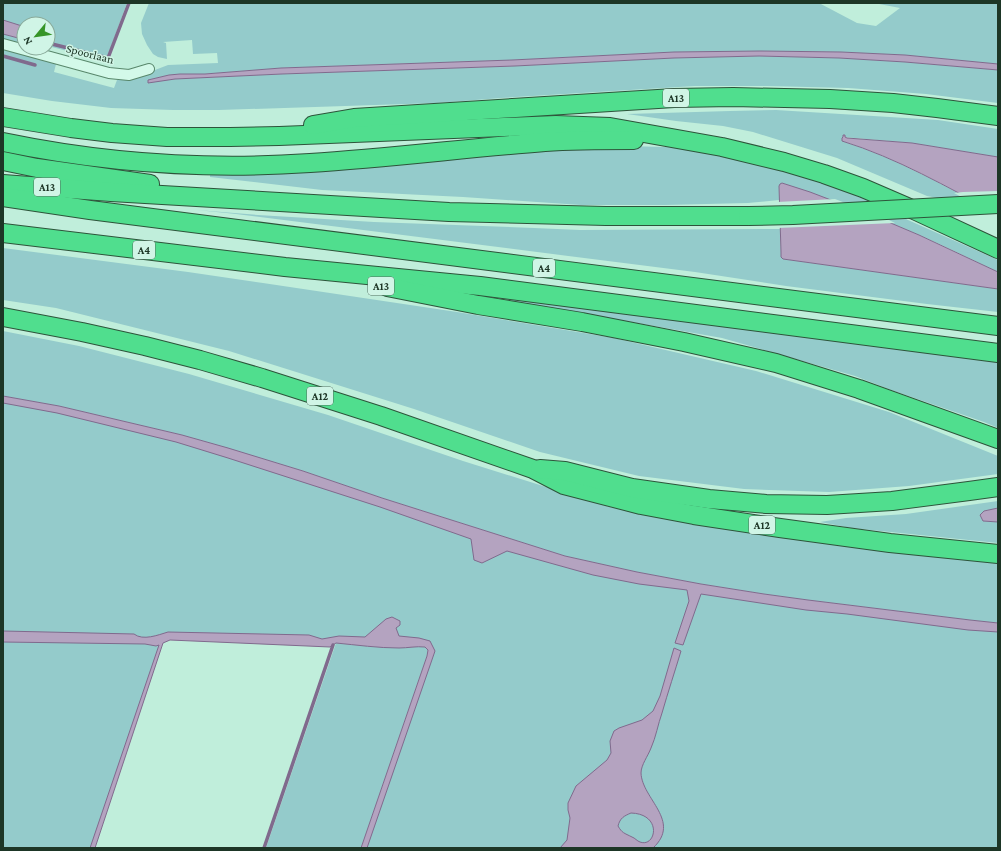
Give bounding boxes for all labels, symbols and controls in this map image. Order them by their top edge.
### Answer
north arrow [16,16,56,56]
text: N [20,34,34,47]
street label: Spoorlaan [65,41,116,67]
road number: A13 [663,89,689,107]
road number: A13 [34,178,60,196]
road number: A4 [133,241,155,259]
road number: A4 [533,259,555,277]
road number: A13 [368,277,394,295]
road number: A12 [307,387,333,405]
road number: A12 [749,516,775,534]

